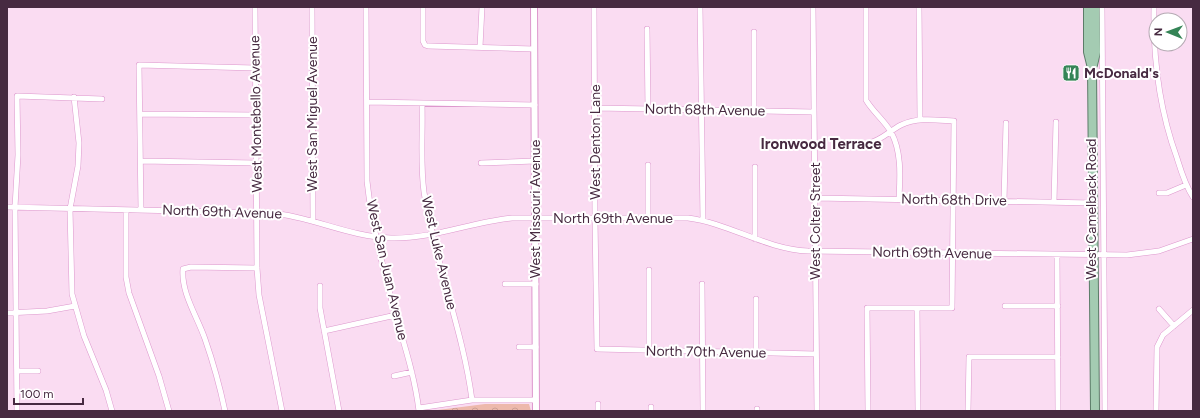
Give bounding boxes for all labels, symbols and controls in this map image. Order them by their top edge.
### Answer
north arrow [1148,12,1188,52]
text: N [1152,27,1165,36]
street label: West Montebello Avenue [246,35,266,193]
street label: West San Miguel Avenue [304,36,321,192]
restaurant icon: McDonald's [1061,63,1081,83]
place label: McDonald's [1084,65,1159,82]
street label: West Denton Lane [587,84,604,200]
street label: North 68th Avenue [645,100,766,120]
district label: Ironwood Terrace [760,135,882,153]
street label: West Camelback Road [1083,138,1100,280]
street label: West Missouri Avenue [527,139,544,278]
street label: West Colter Street [807,162,824,280]
street label: North 68th Drive [901,191,1007,209]
street label: West Luke Avenue [418,195,460,312]
street label: West San Juan Avenue [363,198,412,342]
street label: North 69th Avenue [162,201,283,223]
street label: North 69th Avenue [553,210,673,227]
street label: North 69th Avenue [872,243,992,263]
street label: North 70th Avenue [646,342,767,362]
scale bar [14,380,83,406]
text: 100 m [20,387,54,401]

